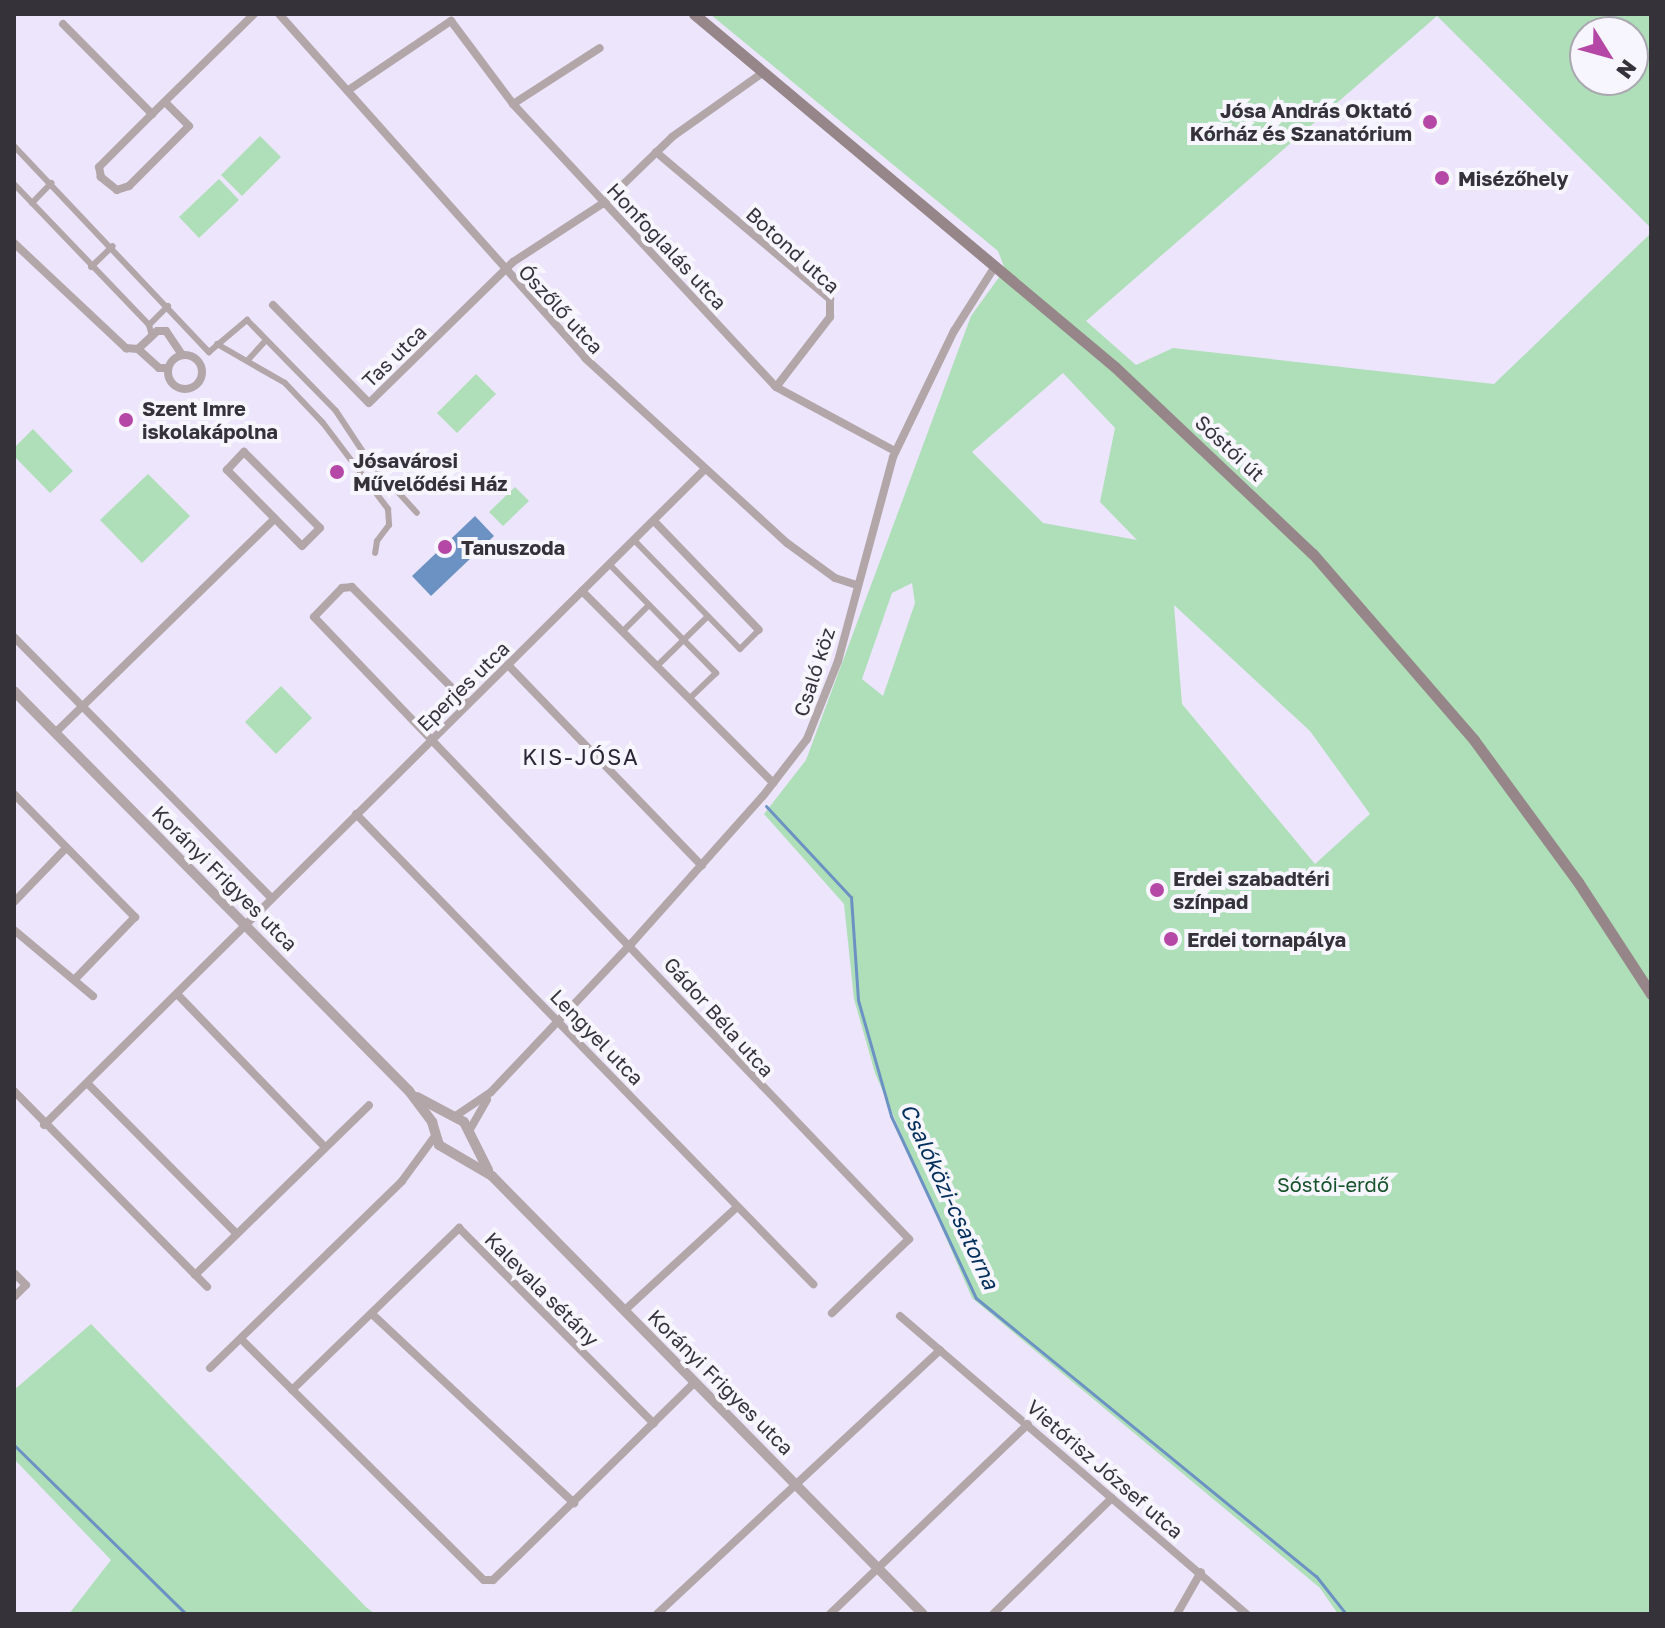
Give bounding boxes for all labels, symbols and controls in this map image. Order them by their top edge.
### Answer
north arrow [1569,16,1649,96]
text: N [1611,55,1643,84]
place label: Jósa András Oktató Kórház és Szanatórium [1190,98,1412,145]
marker: Jósa András Oktató Kórház és Szanatórium [1419,111,1441,133]
place label: Misézőhely [1458,166,1568,190]
marker: Misézőhely [1433,169,1451,187]
street label: Honfoglalás utca [602,178,732,314]
street label: Botond utca [741,202,845,298]
street label: Ószőlő utca [514,259,608,359]
street label: Tas utca [357,320,431,392]
place label: Szent Imre iskolakápolna [142,396,278,443]
street label: Sóstói út [1190,410,1270,486]
marker: Szent Imre iskolakápolna [117,411,135,429]
place label: Jósavárosi Művelődési Ház [353,448,507,495]
marker: Jósavárosi Művelődési Ház [328,463,346,481]
place label: Tanuszoda [461,535,565,559]
marker: Tanuszoda [436,538,454,556]
street label: Csaló köz [788,625,840,719]
street label: Eperjes utca [412,636,514,736]
district label: KIS-JÓSA [522,744,640,770]
street label: Korányi Frigyes utca [147,800,303,956]
place label: Erdei szabadtéri színpad [1173,866,1330,913]
marker: Erdei szabadtéri színpad [1148,881,1166,899]
place label: Erdei tornapálya [1187,927,1346,951]
marker: Erdei tornapálya [1162,930,1180,948]
street label: Gádor Béla utca [659,952,779,1082]
street label: Lengyel utca [545,984,649,1090]
water label: Csalóközi-csatorna [895,1099,1005,1293]
park label: Sóstói-erdő [1277,1172,1389,1196]
street label: Kalevala sétány [480,1227,604,1351]
street label: Korányi Frigyes utca [643,1304,799,1460]
street label: Vietórisz József utca [1022,1395,1188,1543]

